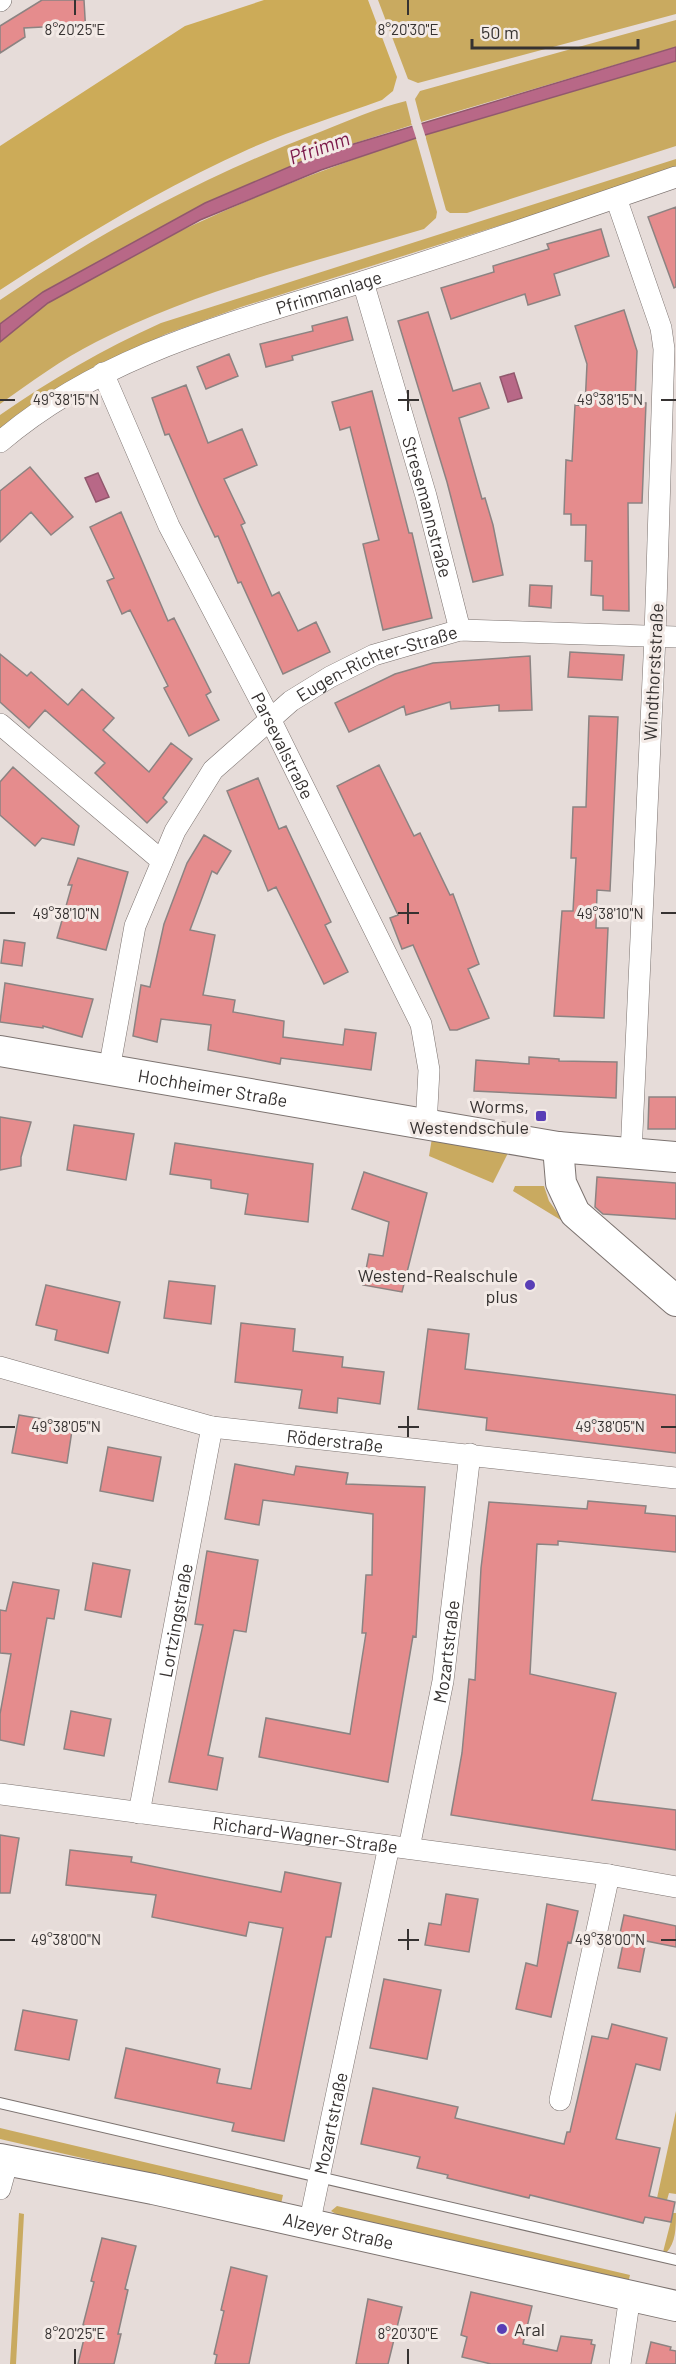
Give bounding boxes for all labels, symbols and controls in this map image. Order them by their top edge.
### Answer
scale bar [472,12,638,50]
text: 8°20'25"E [45,20,105,38]
text: 8°20'30"E [377,20,439,38]
text: 50 m [481,21,519,43]
water label: Pfrimm [286,125,352,169]
street label: Pfrimmanlage [273,266,384,319]
text: 49°38'15"N [33,390,99,408]
text: 49°38'15"N [577,390,643,408]
street label: Stresemannstraße [398,434,457,580]
street label: Windthorststraße [638,603,668,741]
street label: Eugen-Richter-Straße [292,620,460,706]
street label: Parsevalstraße [247,688,319,803]
text: 49°38'10"N [32,904,100,922]
text: 49°38'10"N [576,904,644,922]
street label: Hochheimer Straße [136,1064,289,1111]
place label: Worms, Westendschule [410,1095,529,1138]
marker: Worms, Westendschule [534,1109,548,1123]
place label: Westend-Realschule plus [358,1264,518,1307]
marker: Westend-Realschule plus [523,1278,537,1292]
text: 49°38'05"N [31,1417,101,1435]
text: 49°38'05"N [575,1417,645,1435]
street label: Röderstraße [285,1424,384,1457]
street label: Lortzingstraße [154,1561,197,1679]
street label: Mozartstraße [428,1599,464,1705]
street label: Richard-Wagner-Straße [212,1811,399,1858]
text: 49°38'00"N [31,1930,101,1948]
text: 49°38'00"N [575,1930,645,1948]
street label: Mozartstraße [309,2070,352,2176]
street label: Alzeyer Straße [281,2207,396,2254]
place label: Aral [514,2318,545,2340]
marker: Aral [495,2322,509,2336]
text: 8°20'25"E [45,2324,105,2342]
text: 8°20'30"E [377,2324,439,2342]

